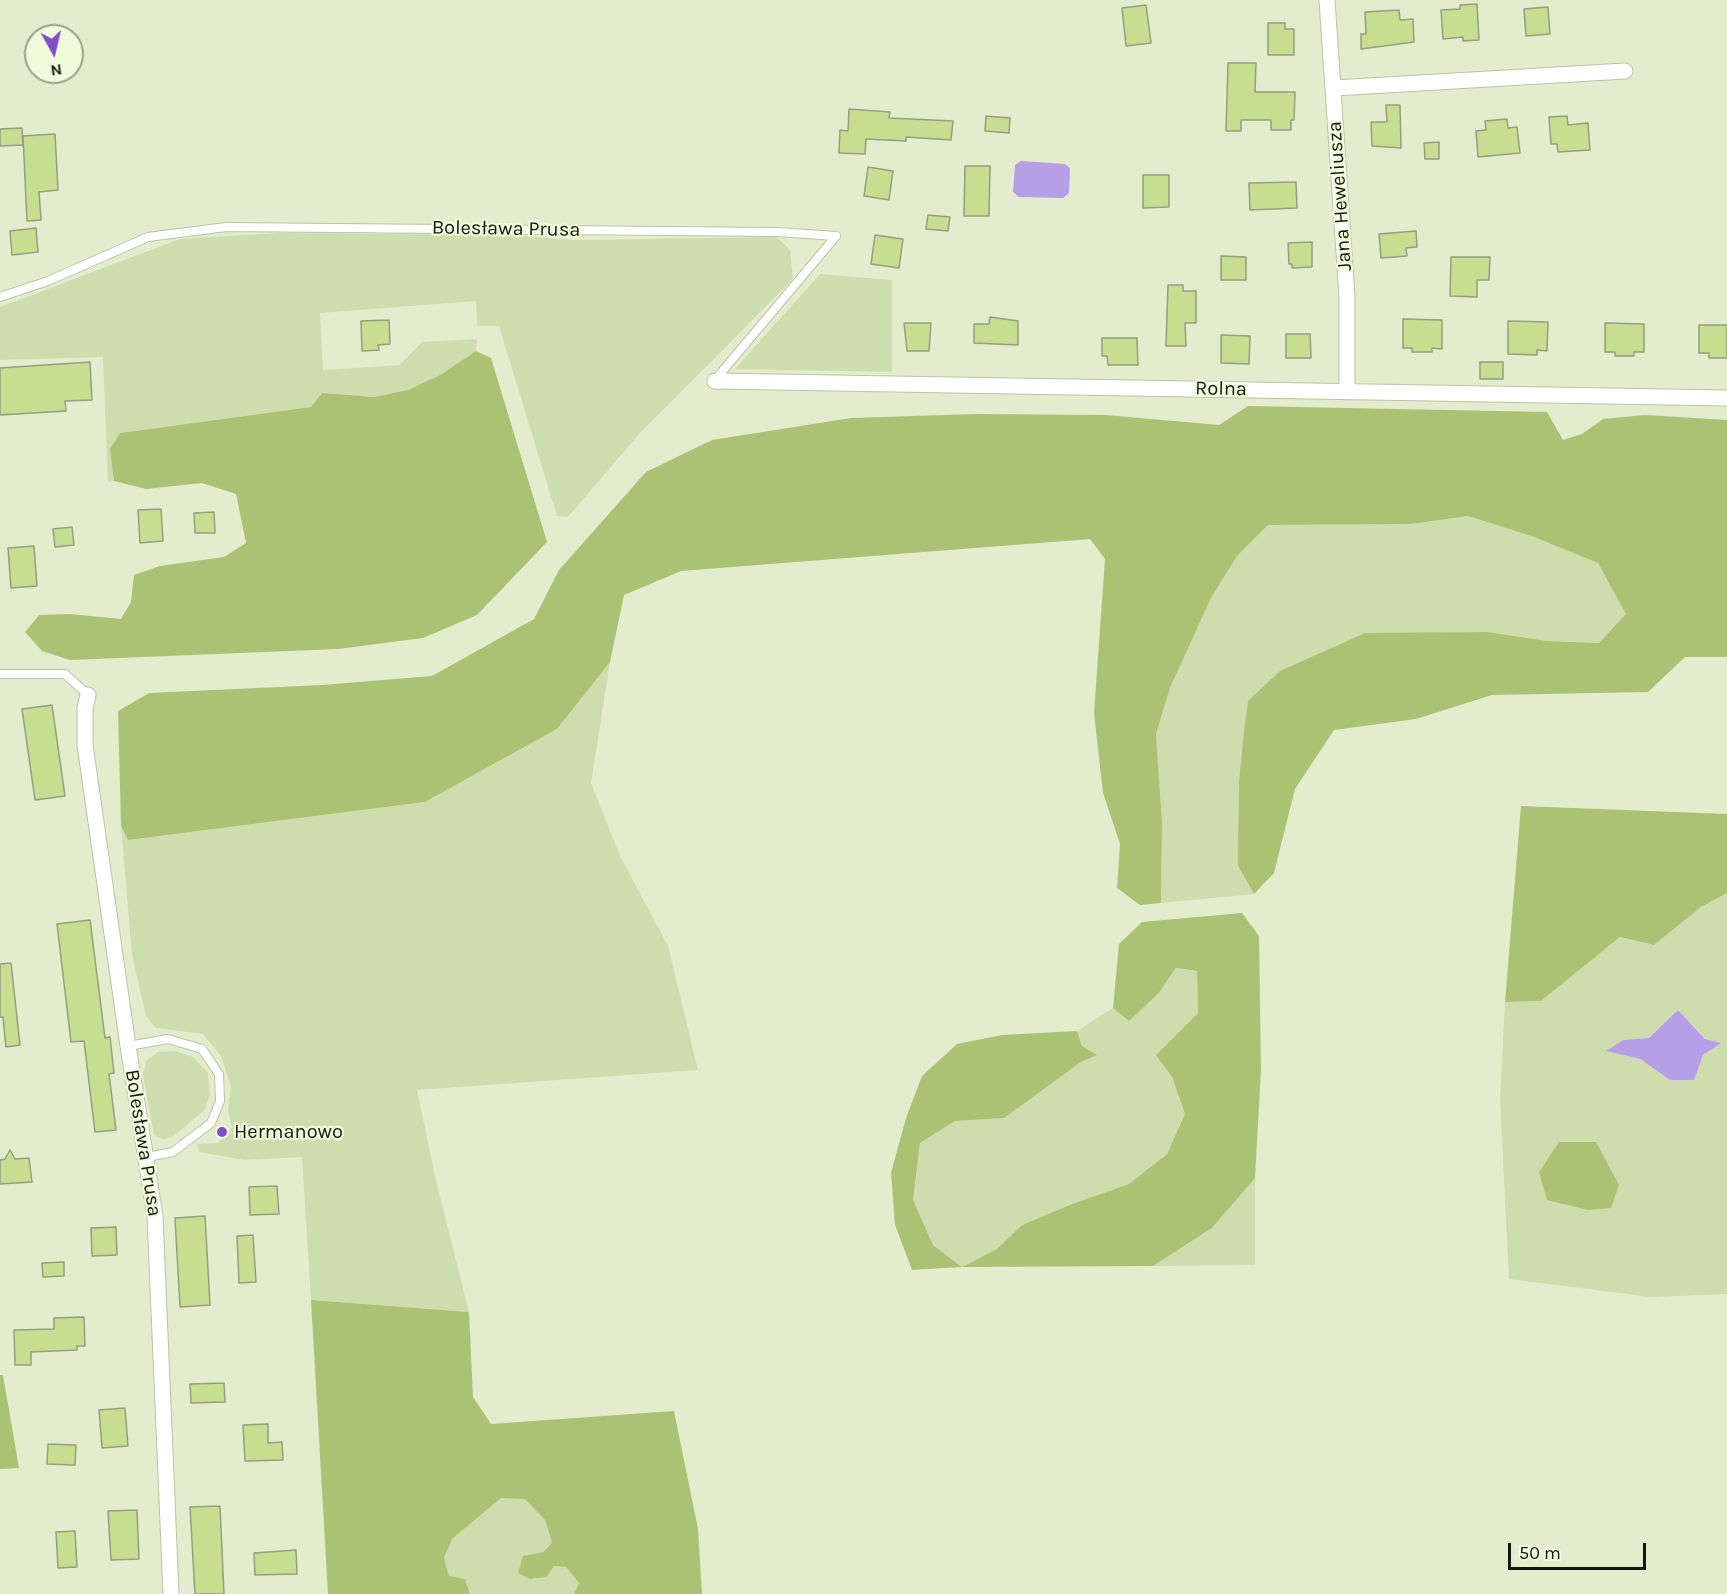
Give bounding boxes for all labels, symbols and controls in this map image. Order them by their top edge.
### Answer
north arrow [24,24,84,84]
text: N [49,60,63,81]
street label: Jana Heweliusza [1323,120,1357,272]
street label: Bolesława Prusa [432,216,580,242]
street label: Rolna [1195,377,1247,401]
street label: Bolesława Prusa [120,1068,166,1218]
place label: Hermanowo [234,1120,343,1144]
marker: Hermanowo [215,1125,229,1139]
scale bar [1511,1531,1649,1569]
text: 50 m [1519,1542,1561,1564]

